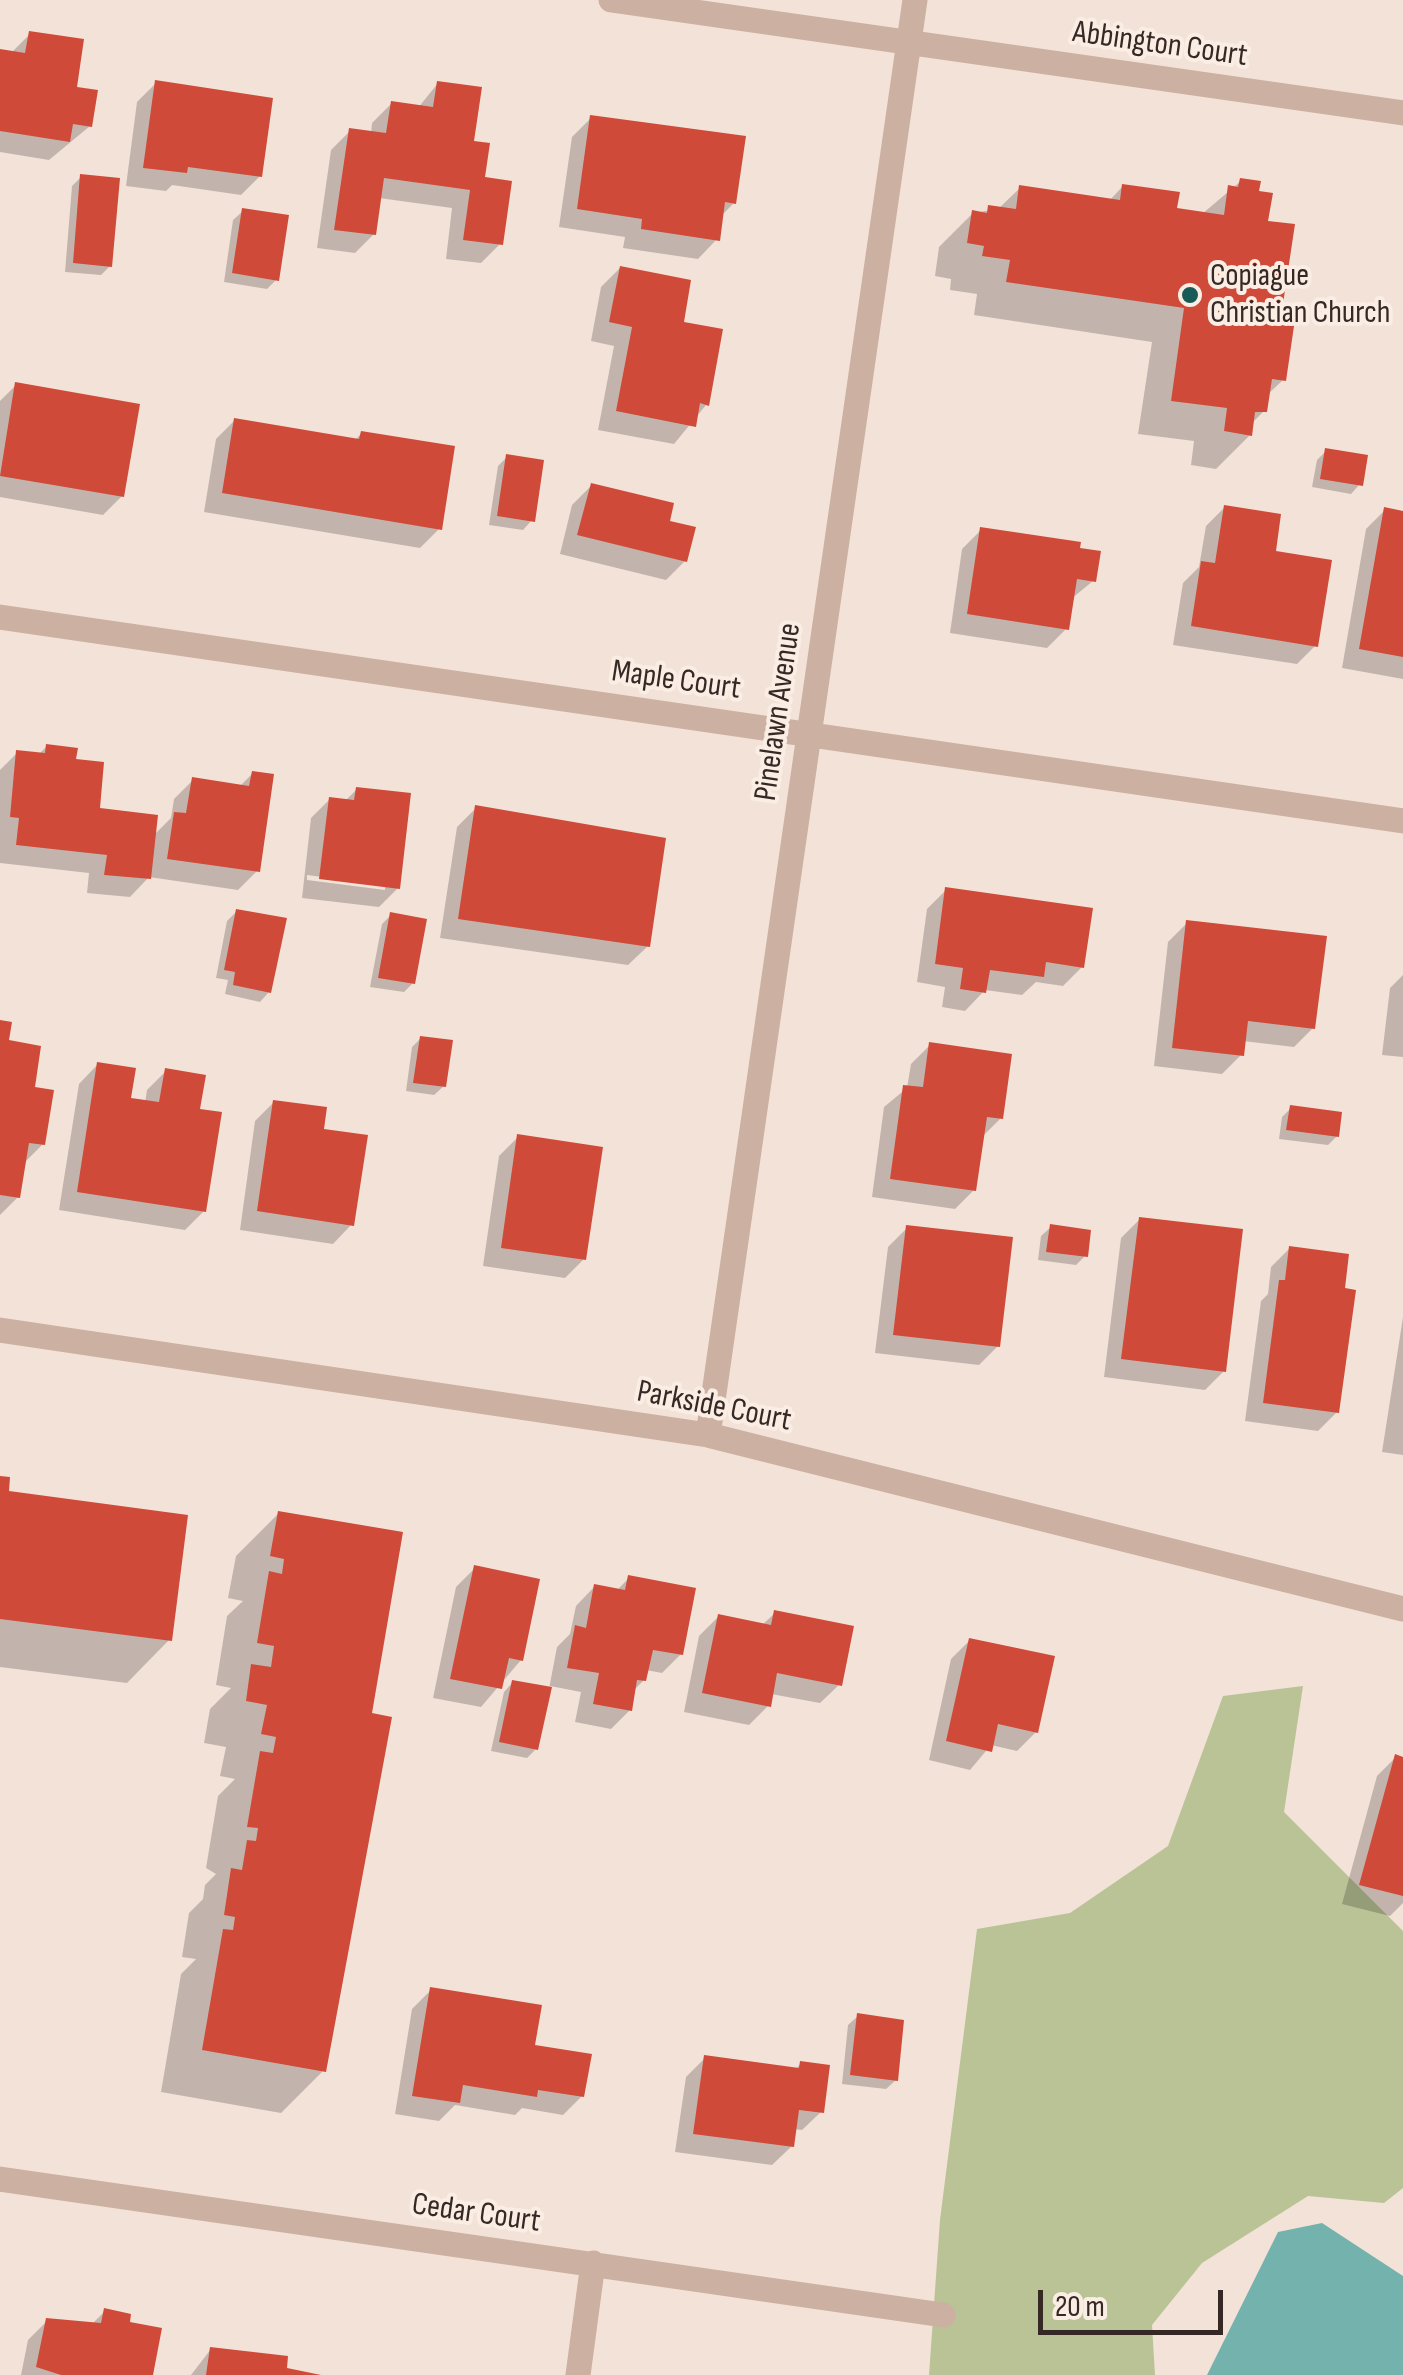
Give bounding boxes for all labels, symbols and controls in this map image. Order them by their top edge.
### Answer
street label: Abbington Court [1070,14,1250,76]
place label: Copiague Christian Church [1210,258,1390,333]
marker: Copiague Christian Church [1179,284,1201,306]
street label: Pinelawn Avenue [748,621,810,803]
street label: Maple Court [609,653,743,709]
street label: Parkside Court [634,1373,794,1441]
street label: Cedar Court [409,2186,543,2242]
scale bar [1043,2270,1228,2332]
text: 20 m [1055,2289,1105,2325]

